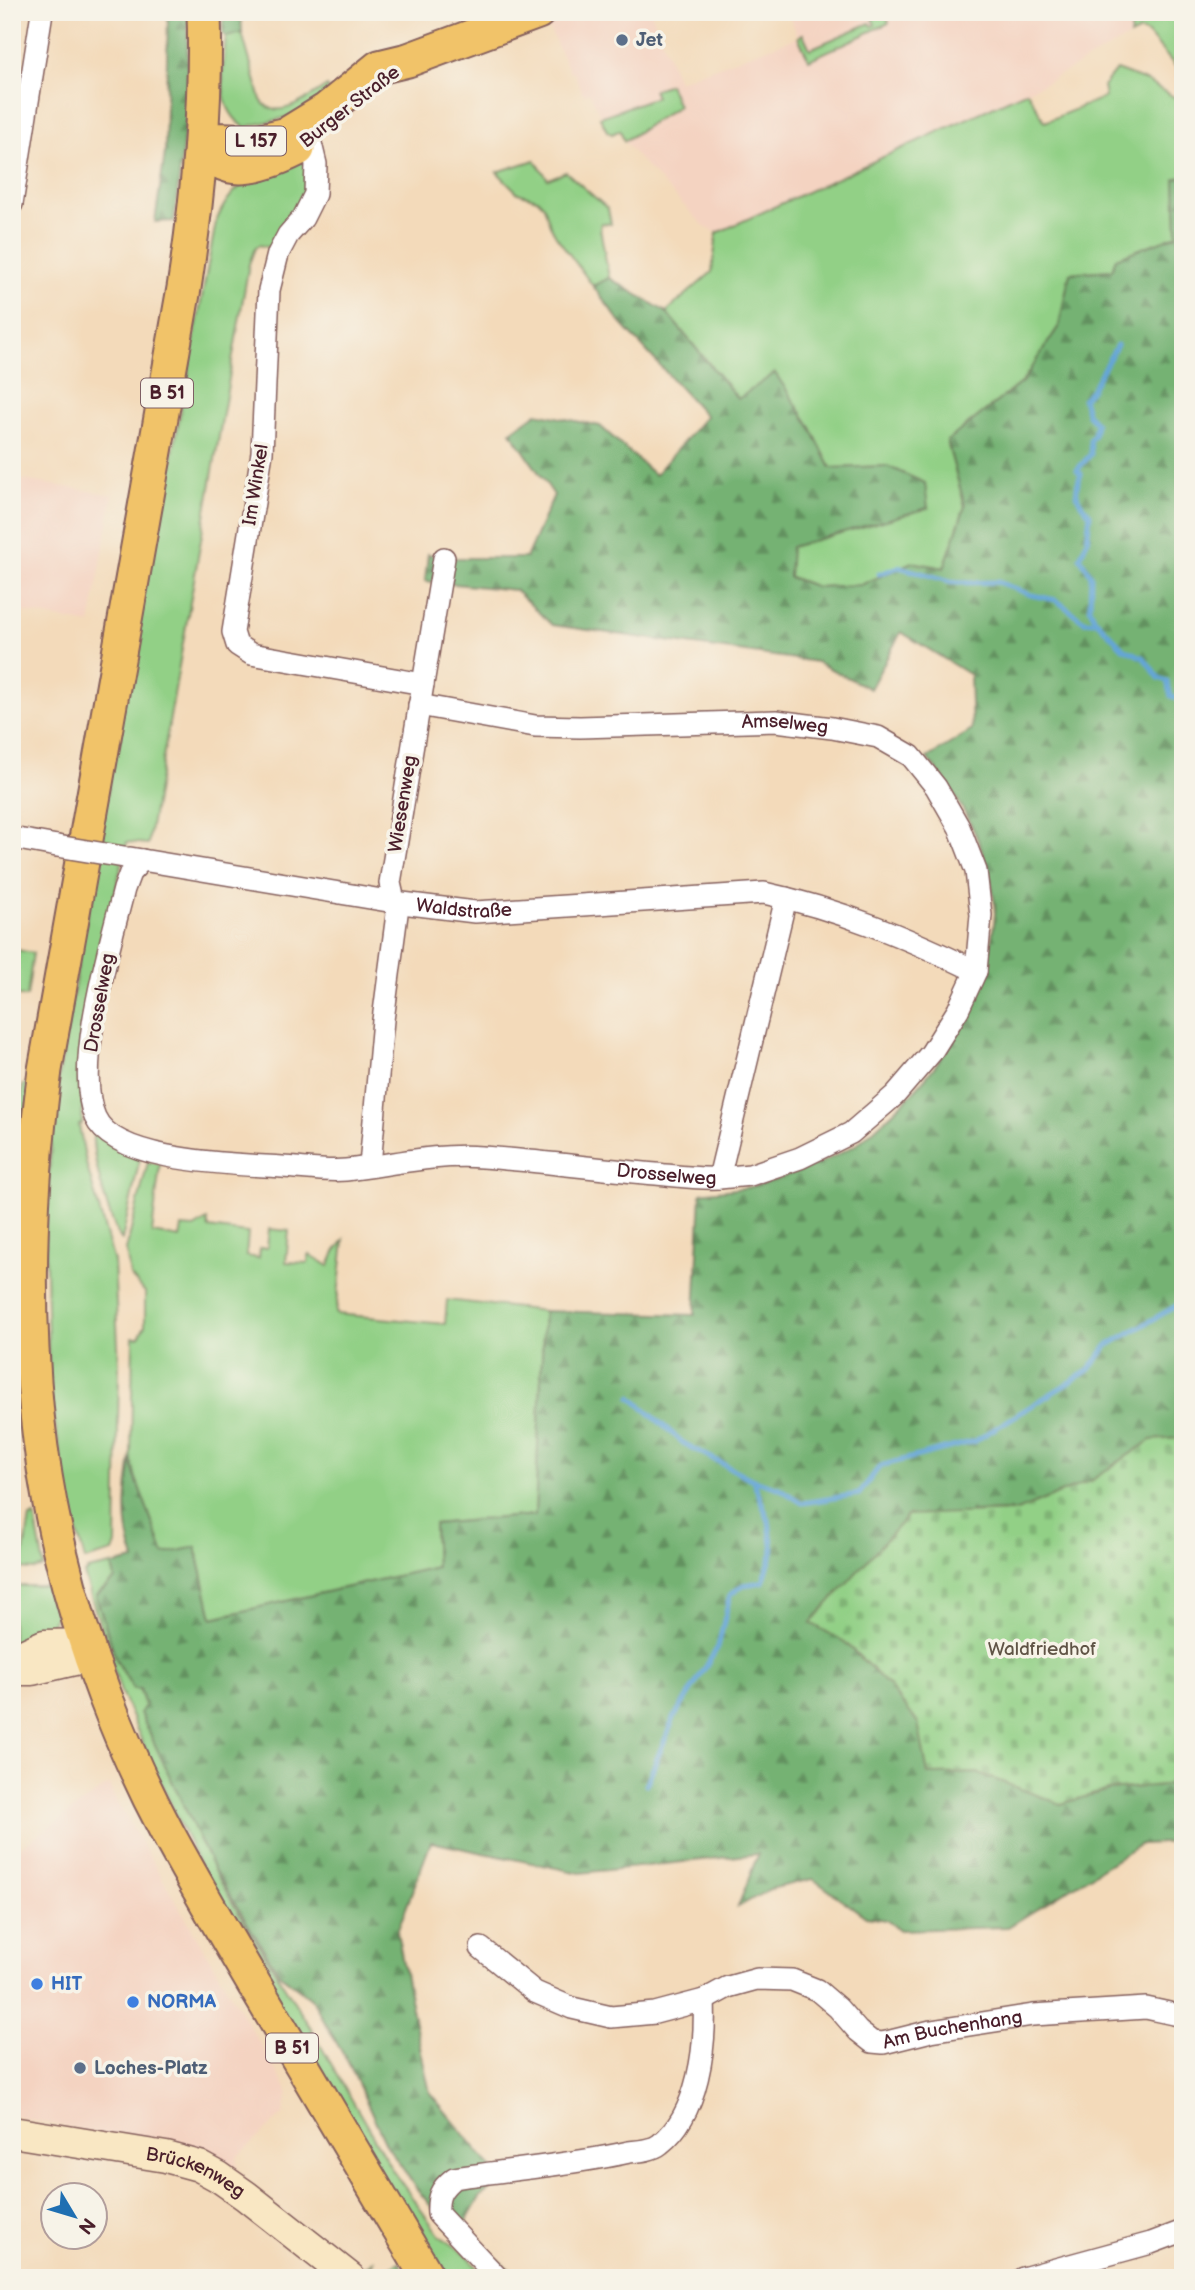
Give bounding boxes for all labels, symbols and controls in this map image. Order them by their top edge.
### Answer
place label: Jet [636,29,663,52]
marker: Jet [614,32,630,48]
street label: Burger Straße [295,61,405,153]
road number: L 157 [226,126,286,156]
road number: B 51 [141,379,193,408]
street label: Im Winkel [238,443,274,527]
street label: Amselweg [741,709,830,739]
street label: Wiesenweg [384,754,422,854]
street label: Waldstraße [415,893,513,924]
street label: Drosselweg [80,952,120,1054]
street label: Drosselweg [615,1159,716,1190]
park label: Waldfriedhof [988,1638,1096,1661]
place label: HIT [51,1973,83,1996]
marker: HIT [29,1976,45,1992]
place label: NORMA [147,1991,217,2014]
marker: NORMA [125,1994,141,2010]
street label: Am Buchenhang [880,2005,1024,2054]
road number: B 51 [266,2034,318,2062]
place label: Loches-Platz [94,2057,208,2080]
marker: Loches-Platz [72,2060,88,2076]
street label: Brückenweg [144,2142,249,2203]
north arrow [38,2182,108,2252]
text: N [73,2213,100,2238]

